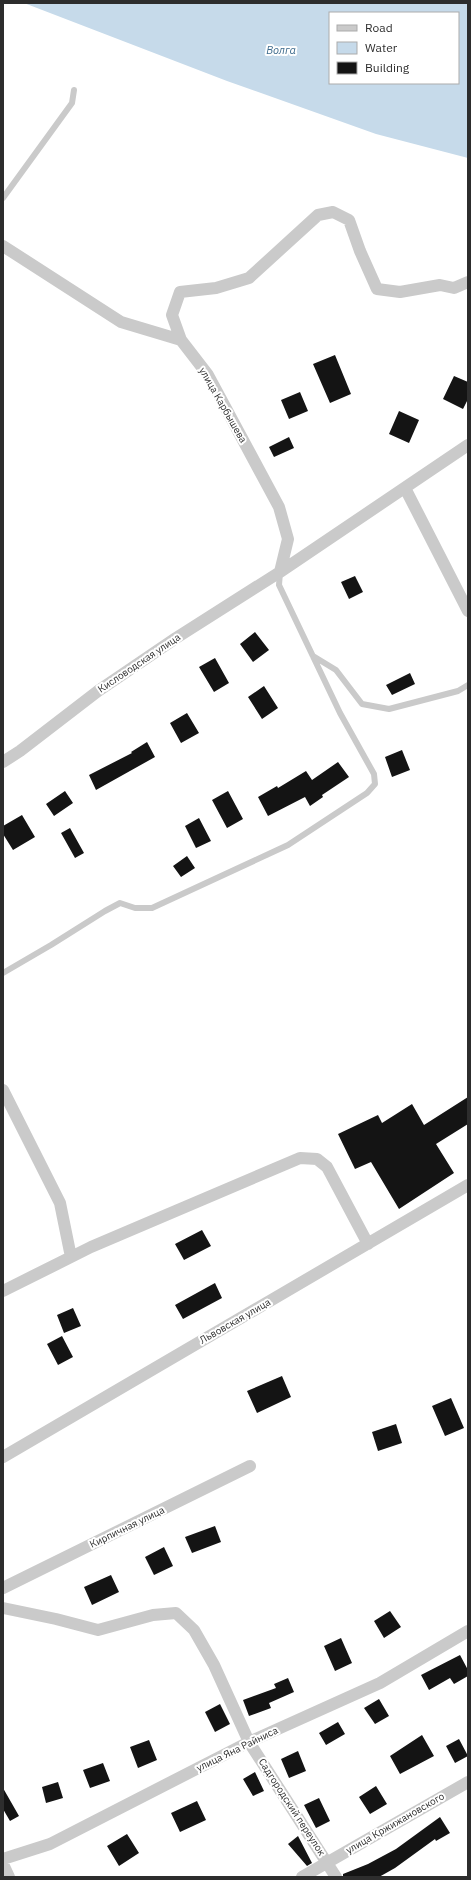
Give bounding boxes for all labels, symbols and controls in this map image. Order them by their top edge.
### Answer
legend [329,12,459,84]
text: Road [365,20,393,35]
text: Water [365,40,398,55]
water label: Волга [266,43,296,57]
text: Building [365,60,410,75]
street label: улица Карбышева [196,365,250,446]
street label: Кисловодская улица [95,630,183,696]
street label: Львовская улица [197,1295,273,1347]
street label: Кирпичная улица [87,1503,167,1551]
street label: улица Яна Райниса [194,1723,281,1774]
street label: Садгородский переулок [256,1756,329,1859]
street label: улица Кржижановского [343,1789,447,1857]

